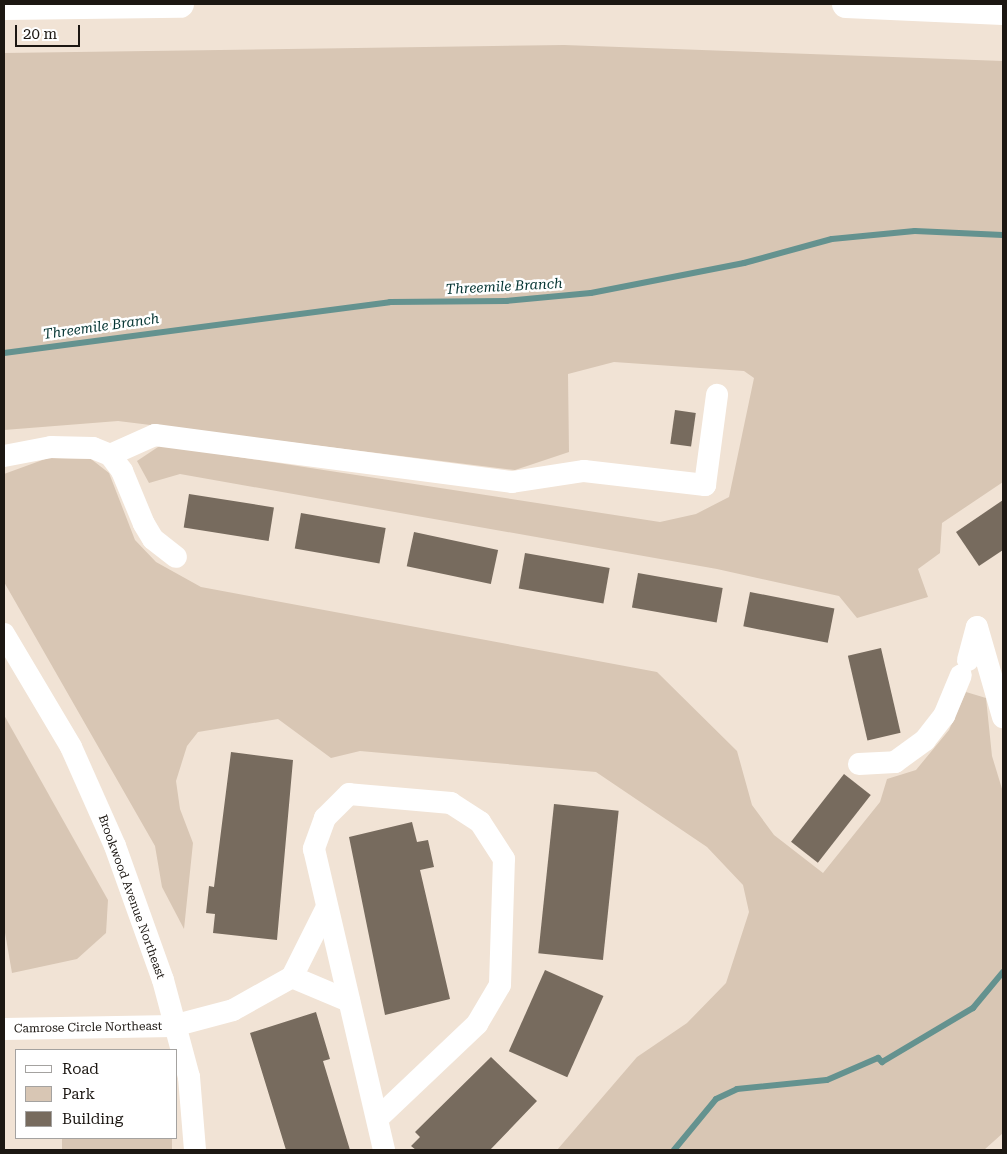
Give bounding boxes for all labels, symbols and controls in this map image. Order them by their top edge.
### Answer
scale bar [18,15,82,47]
text: 20 m [23,25,57,43]
water label: Threemile Branch [445,275,563,297]
water label: Threemile Branch [42,310,160,342]
street label: Brookwood Avenue Northeast [95,813,167,981]
street label: Camrose Circle Northeast [14,1020,162,1036]
legend [15,1049,178,1139]
text: Road [62,1060,99,1078]
text: Park [62,1085,95,1103]
text: Building [62,1110,123,1128]

